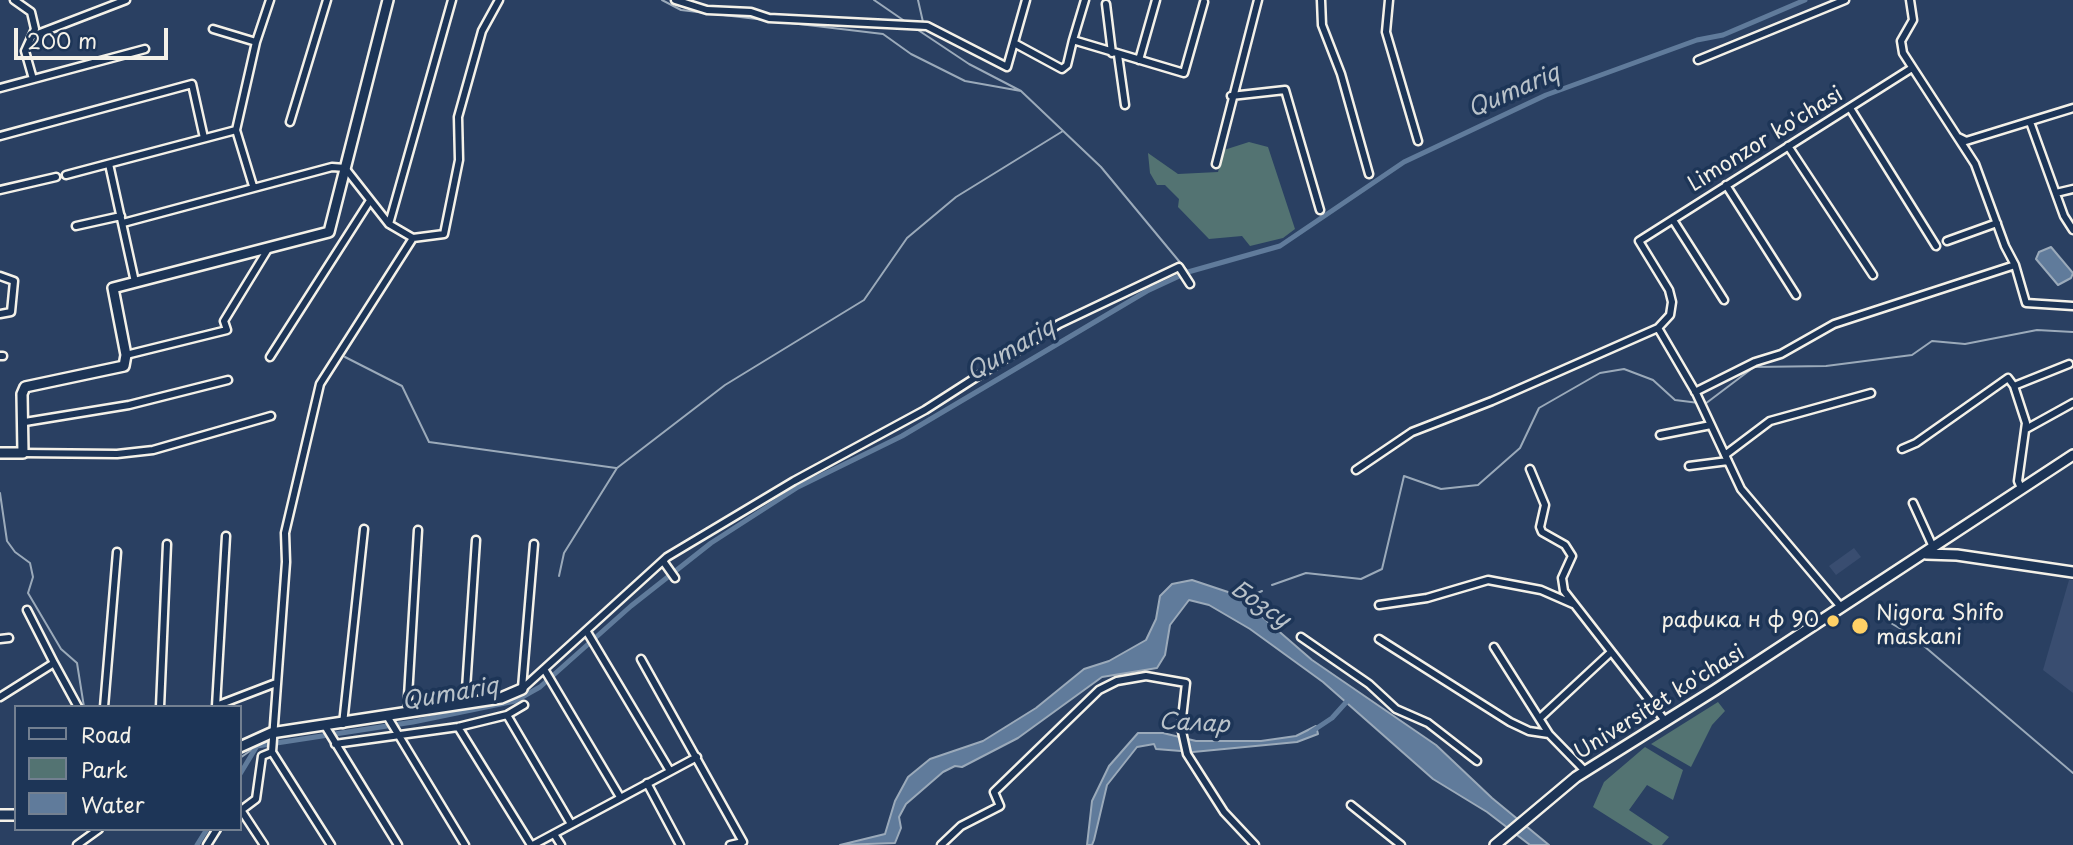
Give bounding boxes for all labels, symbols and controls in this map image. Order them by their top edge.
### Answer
scale bar [18,14,172,58]
text: 200 m [27,24,97,56]
water label: Qumariq [1464,60,1564,124]
street label: Limonzor ko'chasi [1684,82,1848,198]
water label: Qumariq [962,314,1060,388]
water label: Бозсу [1225,575,1295,635]
place label: Nigora Shifo maskani [1876,601,2004,651]
place label: рафика н ф 90 [1661,608,1819,634]
marker: рафика н ф 90 [1825,613,1841,629]
marker: Nigora Shifo maskani [1850,616,1870,636]
street label: Universitet ko'chasi [1570,640,1750,766]
water label: Qumariq [400,673,500,717]
legend [14,705,242,831]
water label: Салар [1158,708,1230,740]
text: Road [81,718,132,750]
text: Park [81,753,128,785]
text: Water [81,788,144,820]

